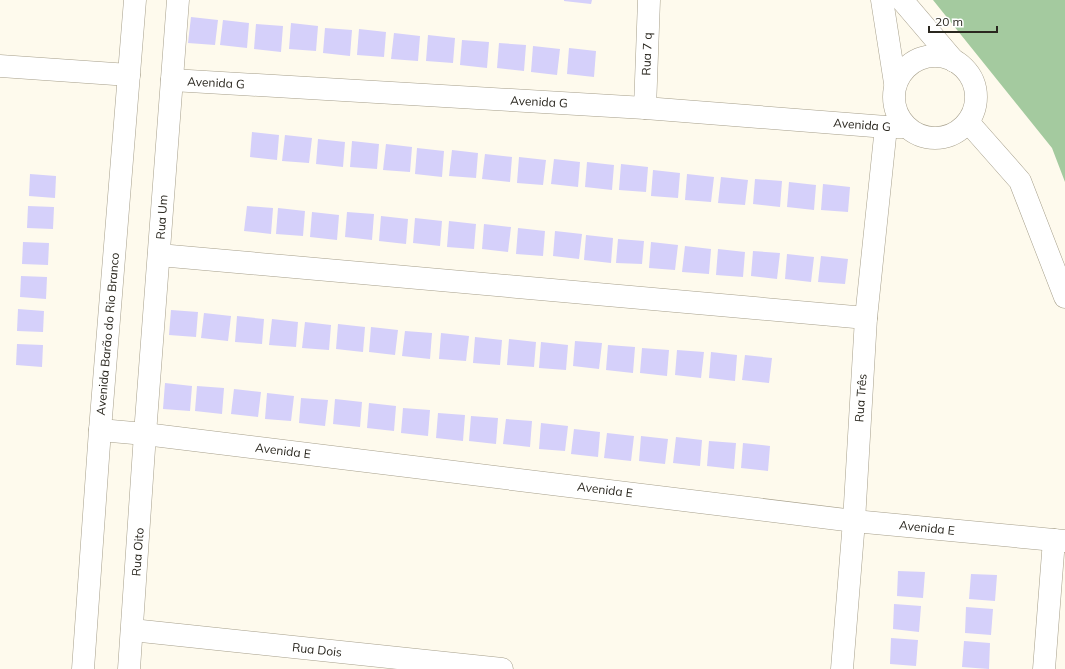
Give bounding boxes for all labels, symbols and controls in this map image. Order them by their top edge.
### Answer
scale bar [929,8,997,34]
text: 20 m [935,14,963,29]
street label: Rua 7 q [638,32,655,76]
street label: Avenida G [187,74,245,91]
street label: Avenida G [510,93,568,110]
street label: Avenida G [833,115,891,134]
street label: Rua Um [152,194,171,240]
street label: Avenida Barão do Rio Branco [93,252,122,416]
street label: Rua Três [851,373,870,423]
street label: Avenida E [254,440,312,461]
street label: Avenida E [576,479,634,500]
street label: Avenida E [899,517,956,538]
street label: Rua Oito [128,527,147,577]
street label: Rua Dois [291,639,343,660]

